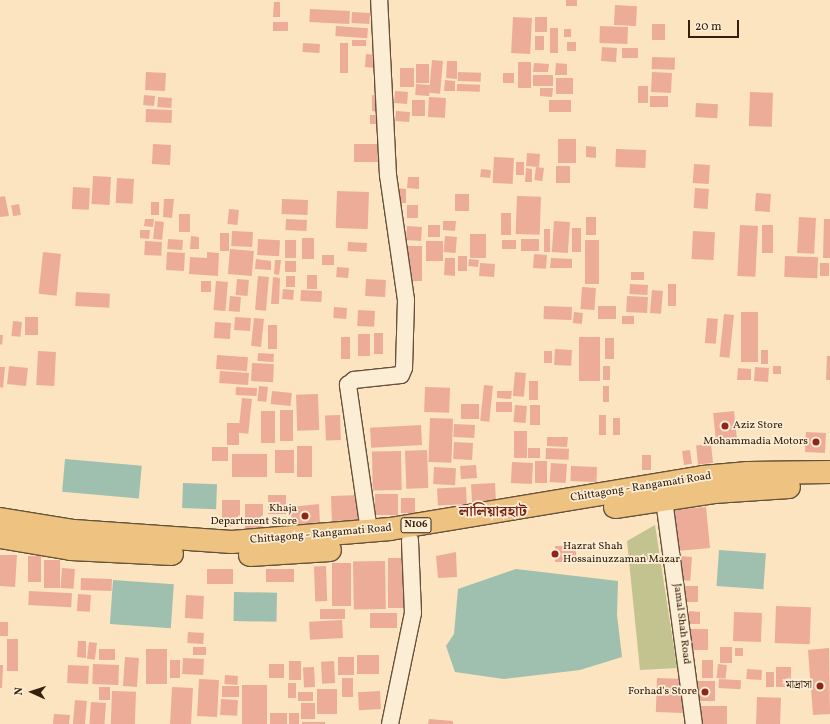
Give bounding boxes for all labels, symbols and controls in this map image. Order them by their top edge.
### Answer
scale bar [690,12,741,38]
text: 20 m [695,19,722,35]
place label: Aziz Store [733,419,783,433]
marker: Aziz Store [720,421,730,431]
place label: Mohammadia Motors [703,435,808,449]
marker: Mohammadia Motors [811,437,821,447]
street label: Chittagong - Rangamati Road [569,470,713,506]
place label: Khaja Department Store [210,503,297,529]
district label: লালিয়ারহাট [459,504,527,522]
marker: Khaja Department Store [300,511,310,521]
road number: N106 [400,517,432,533]
street label: Chittagong - Rangamati Road [249,522,393,548]
place label: Hazrat Shah Hossainuzzaman Mazar [563,541,680,567]
marker: Hazrat Shah Hossainuzzaman Mazar [550,549,560,559]
street label: Jamal Shah Road [669,583,693,665]
north arrow [12,672,52,712]
place label: মাদ্রাসা [786,679,812,693]
marker: মাদ্রাসা [815,681,825,691]
place label: Forhad's Store [628,685,697,699]
text: N [12,687,27,696]
marker: Forhad's Store [700,687,710,697]

